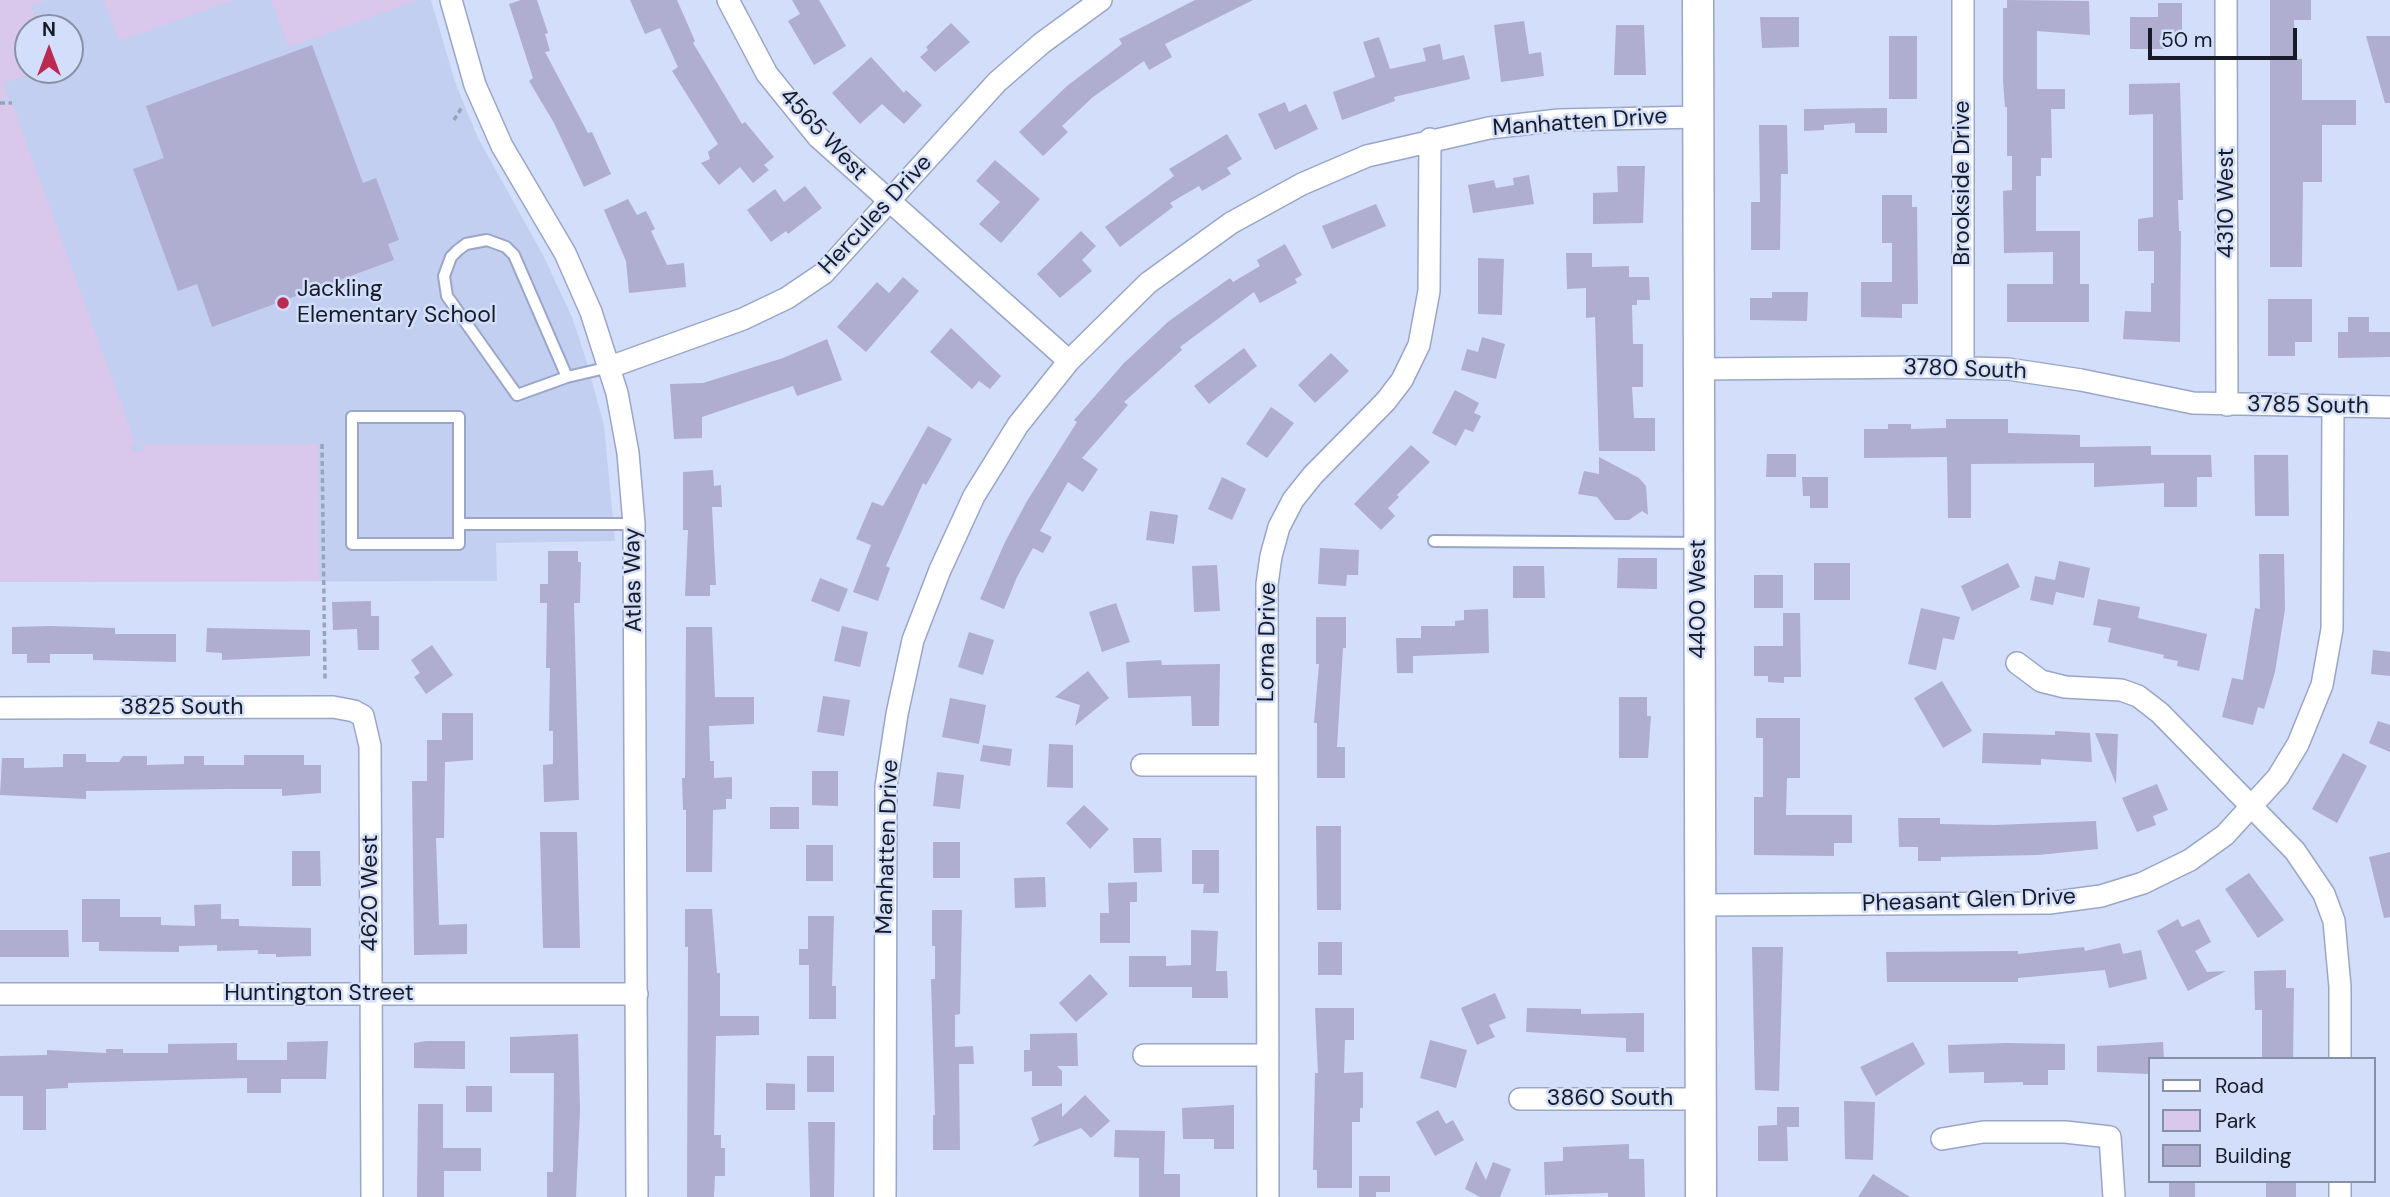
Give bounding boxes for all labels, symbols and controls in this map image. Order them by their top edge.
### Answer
north arrow [14,14,84,84]
scale bar [2152,14,2301,58]
text: N [42,17,56,42]
text: 50 m [2161,26,2212,54]
street label: 4565 West [773,83,873,187]
street label: Brookside Drive [1949,100,1977,266]
street label: Manhatten Drive [1492,103,1668,143]
street label: 4310 West [2213,148,2241,258]
street label: Hercules Drive [814,149,938,281]
place label: Jackling Elementary School [297,276,496,330]
marker: Jackling Elementary School [275,295,291,311]
street label: 3780 South [1903,354,2027,386]
street label: 3785 South [2247,391,2369,421]
street label: Atlas Way [619,527,649,633]
street label: 4400 West [1685,539,1713,659]
street label: Lorna Drive [1253,582,1283,702]
street label: 3825 South [121,694,243,722]
street label: Manhatten Drive [871,759,905,935]
street label: 4620 West [357,835,385,951]
street label: Pheasant Glen Drive [1862,883,2076,919]
street label: Huntington Street [224,980,414,1008]
legend [2148,1057,2376,1183]
text: Road [2215,1072,2264,1100]
street label: 3860 South [1547,1085,1673,1113]
text: Park [2215,1107,2256,1135]
text: Building [2215,1142,2291,1170]

